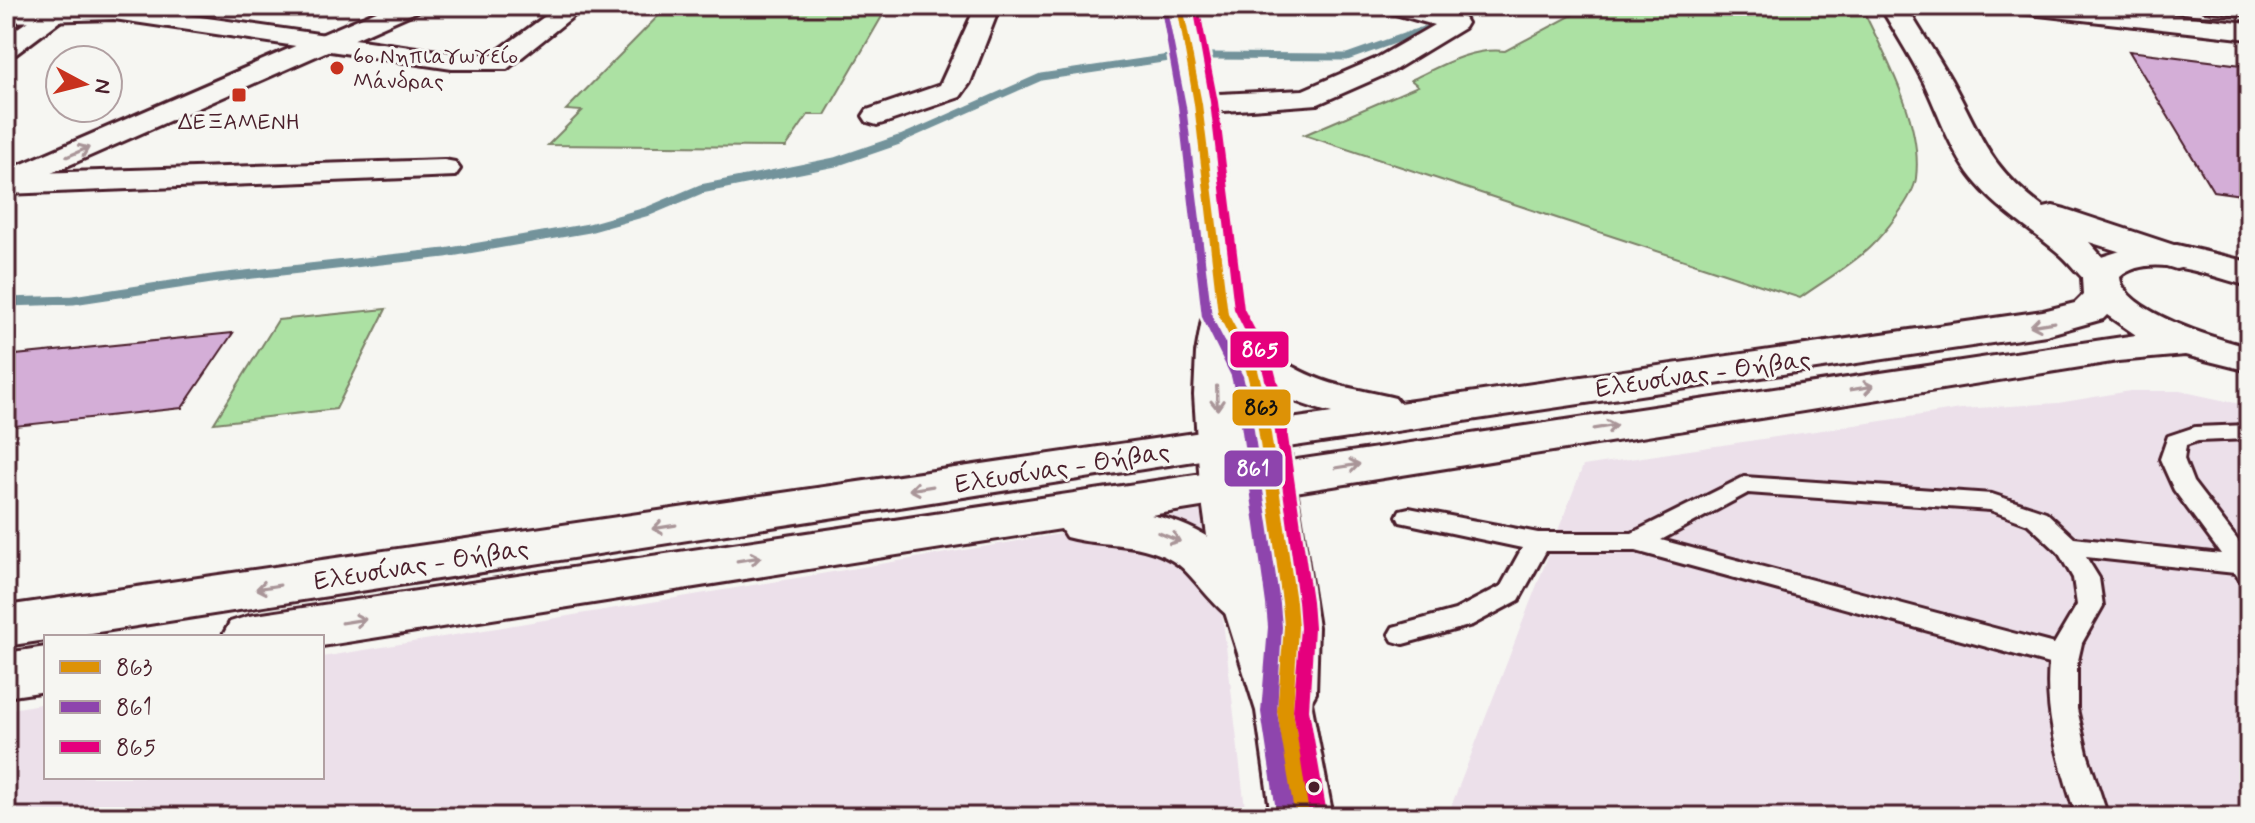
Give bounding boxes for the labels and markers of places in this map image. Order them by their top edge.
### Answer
place label: 6ο Νηπιαγωγείο Μάνδρας [353,43,518,96]
marker: 6ο Νηπιαγωγείο Μάνδρας [328,59,346,77]
marker: ΔΕΞΑΜΕΝΗ [230,86,248,104]
place label: ΔΕΞΑΜΕΝΗ [178,109,300,137]
unlabelled marker [1306,779,1322,795]

